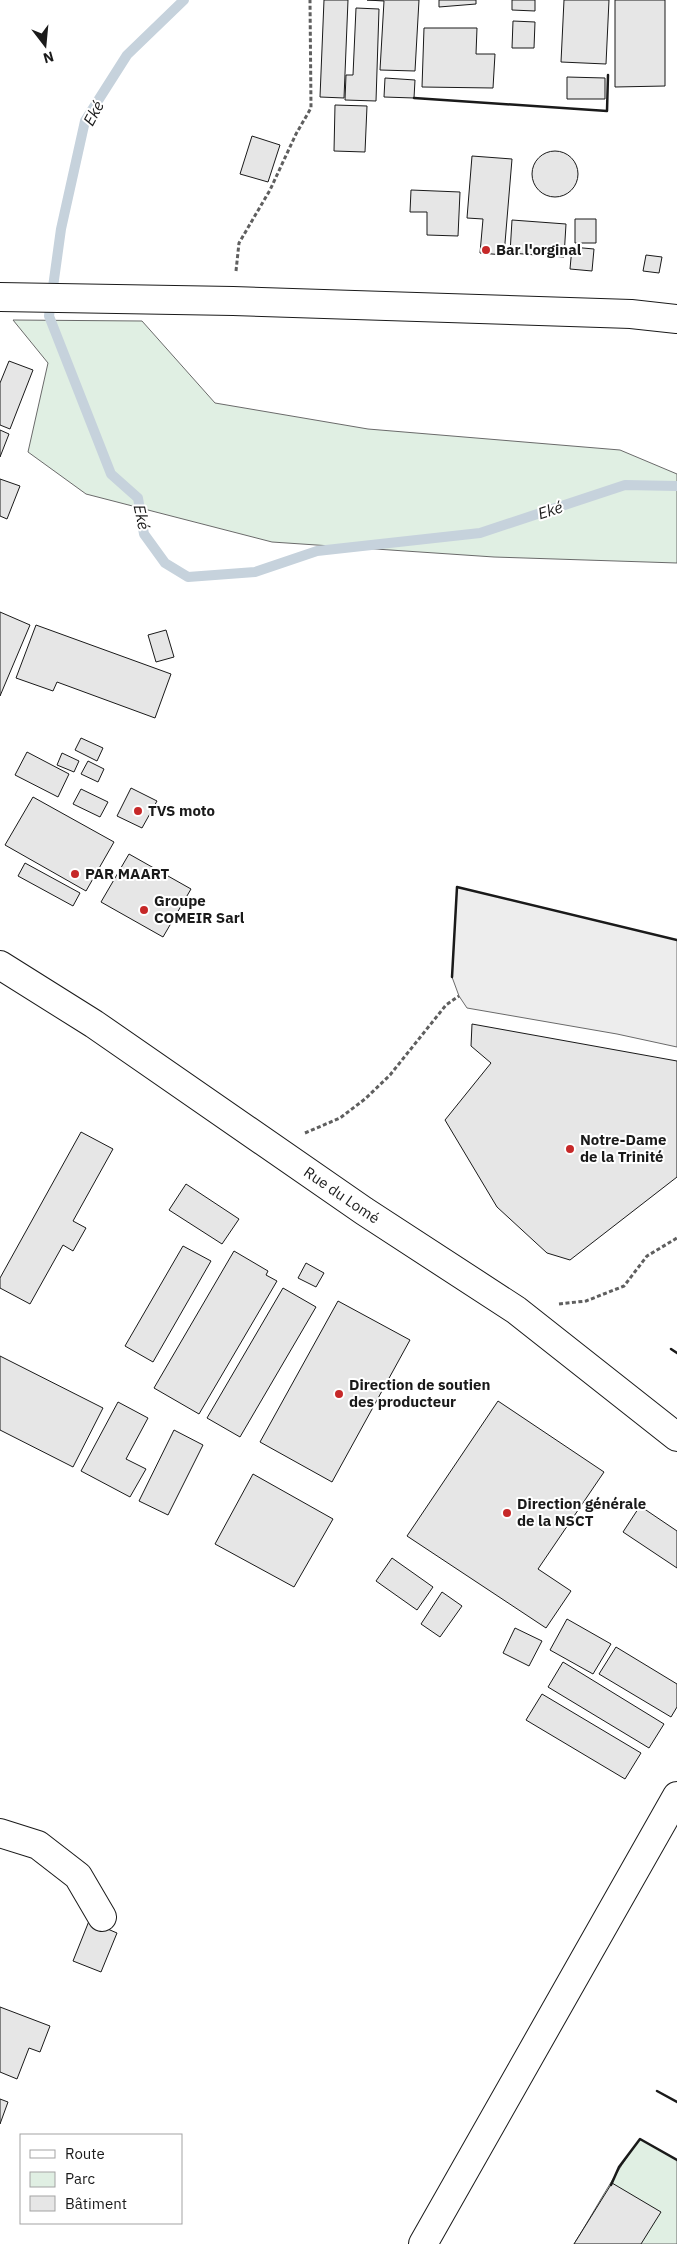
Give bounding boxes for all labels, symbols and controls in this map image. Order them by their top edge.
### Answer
north arrow [20,20,70,70]
text: N [41,47,56,68]
water label: Eké [78,97,108,129]
place label: Bar l'orginal [496,240,582,259]
marker: Bar l'orginal [480,244,492,256]
water label: Eké [535,497,565,523]
water label: Eké [130,503,154,531]
place label: TVS moto [148,801,215,820]
marker: TVS moto [132,805,144,817]
place label: PAR MAART [85,864,169,883]
marker: PAR MAART [69,868,81,880]
place label: Groupe COMEIR Sarl [154,891,245,927]
marker: Groupe COMEIR Sarl [138,904,150,916]
place label: Notre-Dame de la Trinité [580,1130,666,1166]
marker: Notre-Dame de la Trinité [564,1143,576,1155]
street label: Rue du Lomé [300,1162,383,1228]
place label: Direction de soutien des producteur [349,1375,490,1411]
marker: Direction de soutien des producteur [333,1388,345,1400]
place label: Direction générale de la NSCT [517,1494,646,1530]
marker: Direction générale de la NSCT [501,1507,513,1519]
legend [20,2134,182,2224]
text: Route [65,2144,105,2163]
text: Parc [65,2169,95,2188]
text: Bâtiment [65,2194,127,2213]

